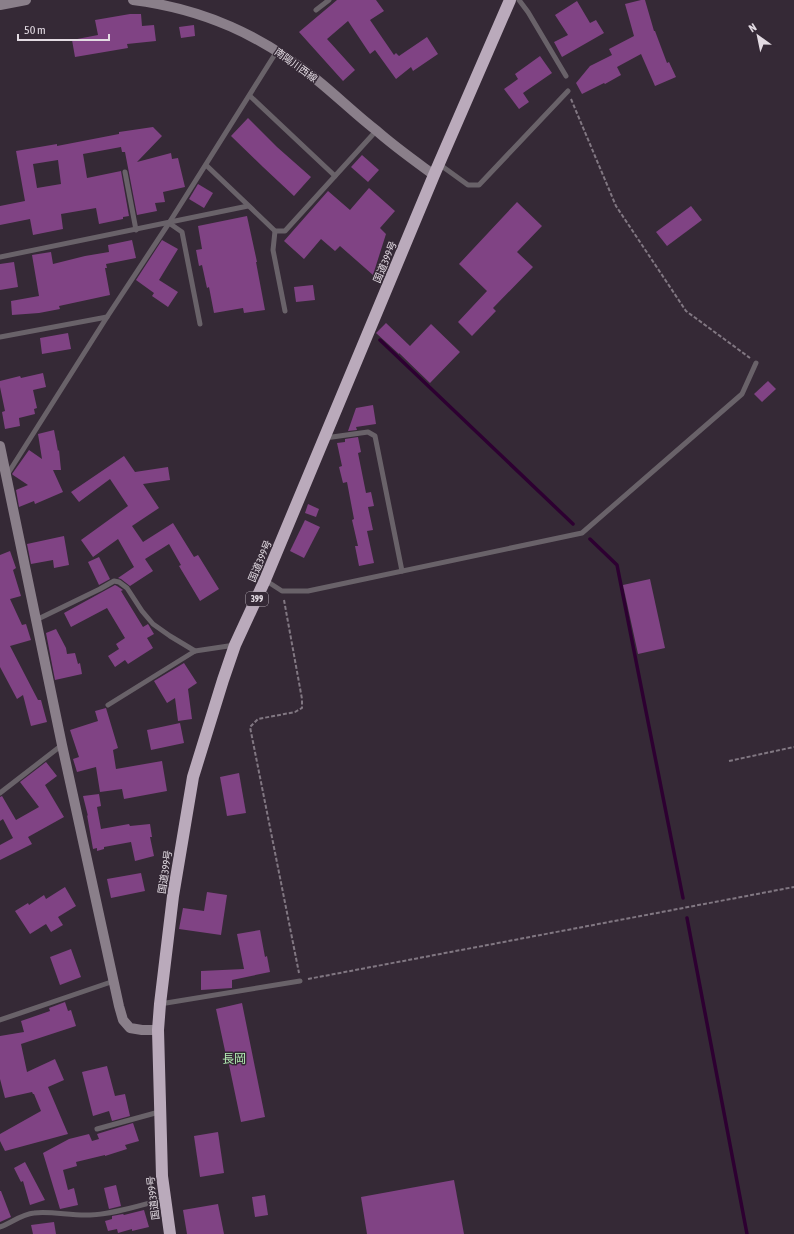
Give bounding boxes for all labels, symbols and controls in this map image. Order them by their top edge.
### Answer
scale bar [18,16,109,42]
north arrow [738,16,778,56]
text: N [747,21,759,34]
text: 50 m [24,23,46,37]
street label: 南陽川西線 [273,46,319,84]
street label: 国道399号 [371,240,399,284]
street label: 国道399号 [246,539,274,583]
road number: 399 [246,592,268,606]
street label: 国道399号 [156,849,174,895]
district label: 長岡 [222,1052,246,1066]
street label: 国道399号 [145,1175,161,1221]

